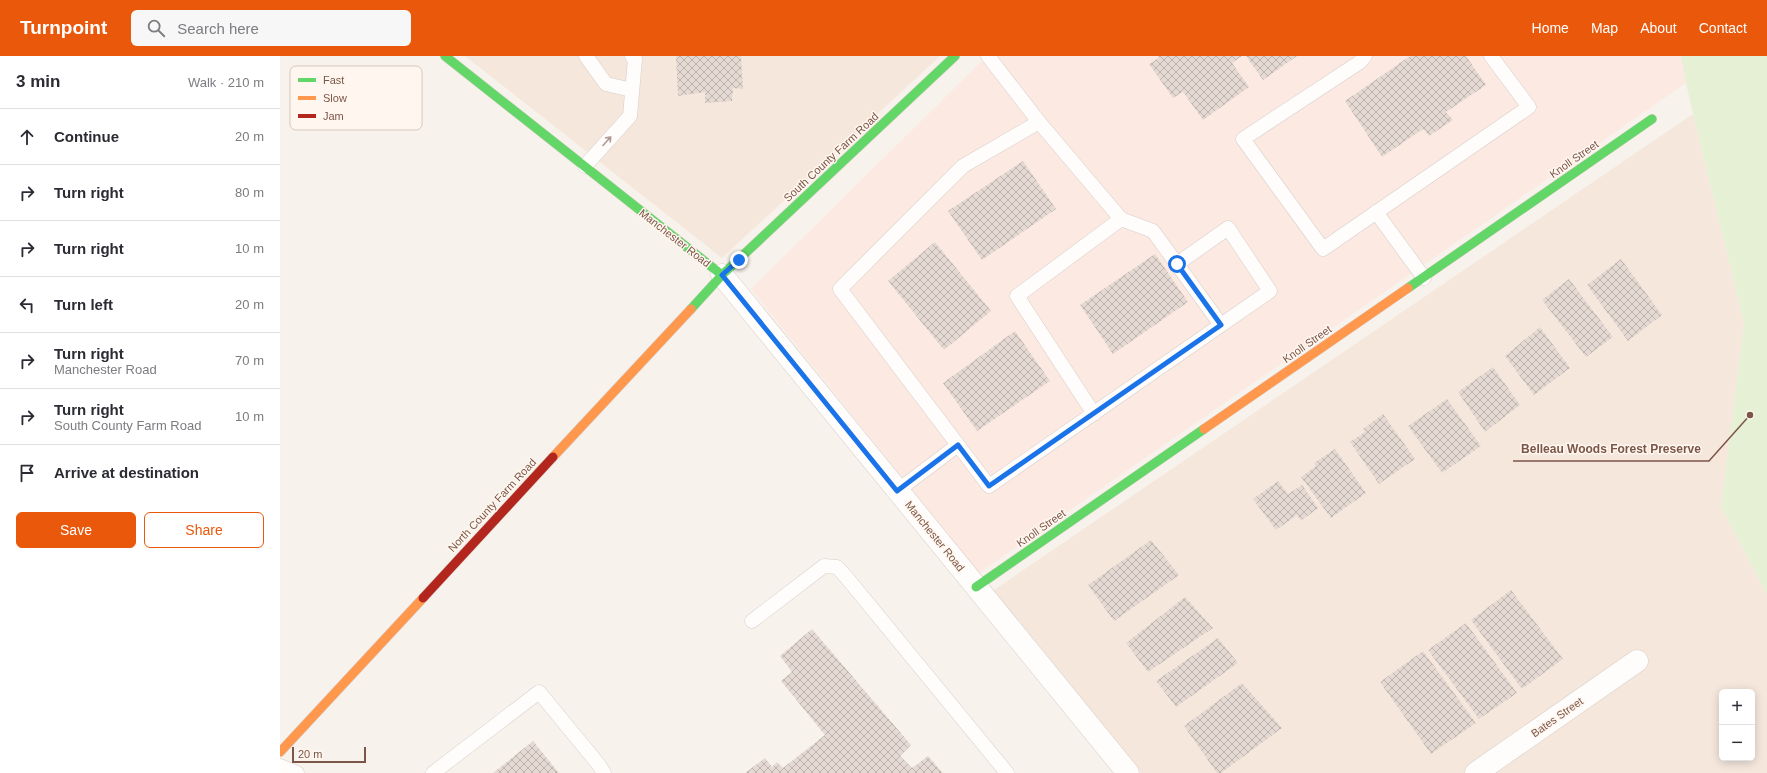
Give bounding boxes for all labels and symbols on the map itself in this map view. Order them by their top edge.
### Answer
legend [290,66,422,130]
text: Fast [323,74,344,86]
text: Slow [323,92,347,104]
text: Jam [323,110,344,122]
street label: South County Farm Road [781,110,881,204]
one-way arrow [603,136,612,147]
street label: Knoll Street [1547,138,1601,180]
street label: Manchester Road [637,207,713,269]
route end [730,251,748,269]
route start [1168,255,1186,273]
street label: Knoll Street [1280,323,1334,365]
callout: Belleau Woods Forest Preserve [1513,437,1709,461]
text: Belleau Woods Forest Preserve [1521,442,1701,456]
street label: North County Farm Road [446,456,538,554]
street label: Manchester Road [903,498,967,574]
street label: Knoll Street [1014,507,1068,549]
street label: Bates Street [1529,695,1585,739]
scale bar [292,745,366,764]

